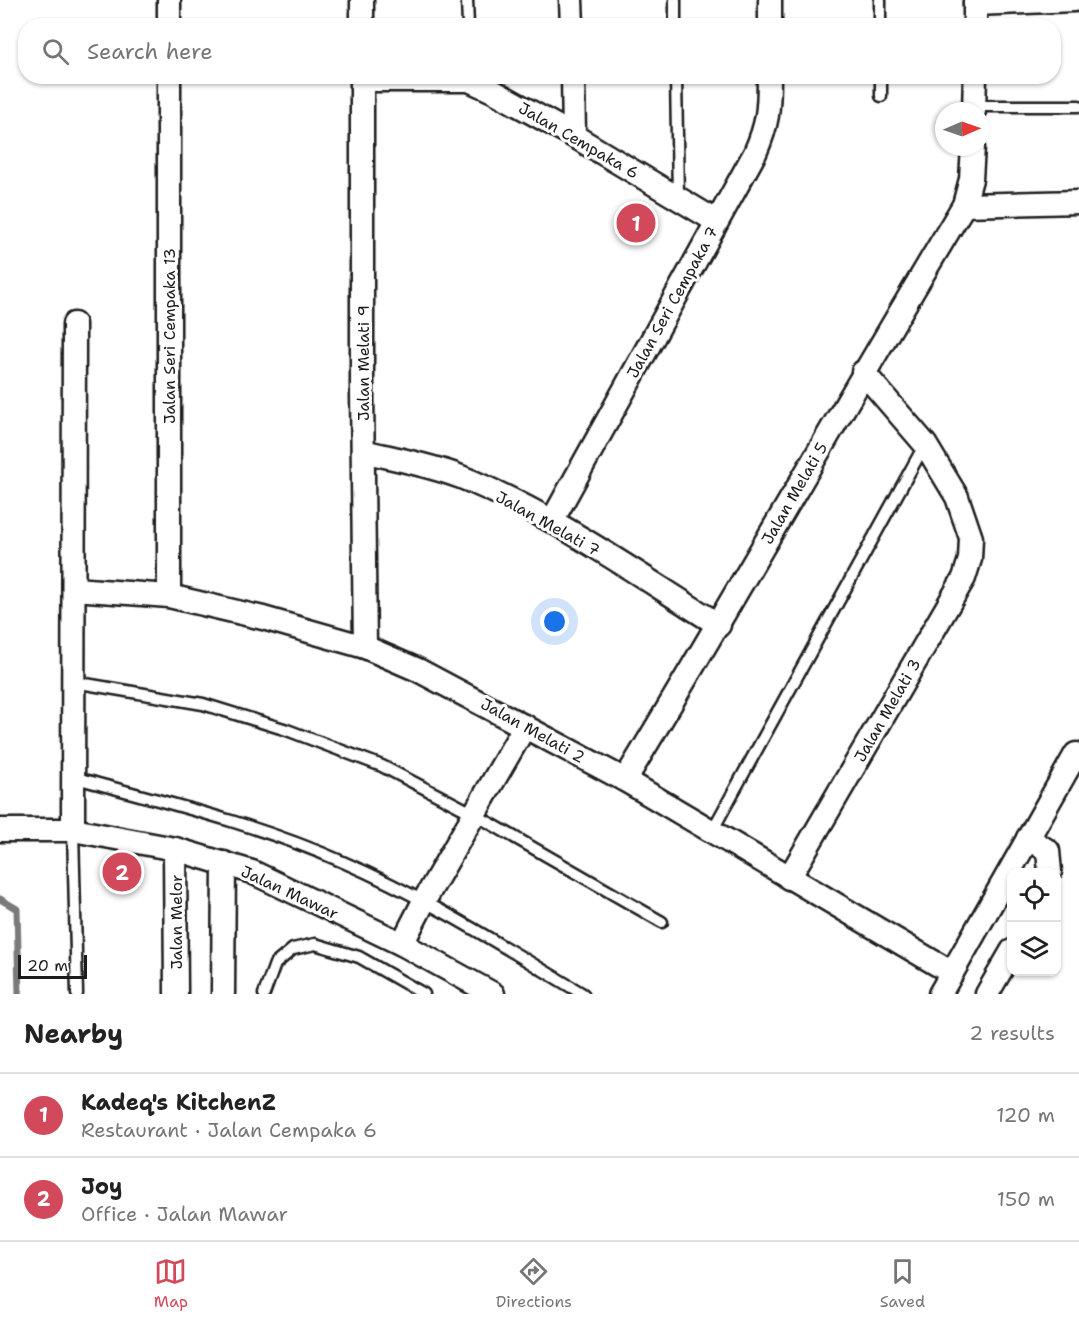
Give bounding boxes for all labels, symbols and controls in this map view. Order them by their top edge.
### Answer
search box [18,18,1061,84]
icon: search [39,35,72,68]
text: Search here [87,37,213,66]
street label: Jalan Cempaka 6 [515,97,643,183]
north arrow [935,102,989,156]
pin: 1 [616,200,656,246]
street label: Jalan Seri Cempaka 7 [622,223,723,382]
street label: Jalan Seri Cempaka 13 [159,248,180,424]
street label: Jalan Melati 9 [353,305,374,421]
street label: Jalan Melati 5 [757,438,832,548]
street label: Jalan Melati 7 [492,486,604,561]
your location [540,607,569,636]
street label: Jalan Melati 3 [849,655,925,766]
street label: Jalan Melati 2 [477,693,589,768]
pin: 2 [102,850,142,894]
street label: Jalan Mawar [238,861,342,924]
map controls [1007,868,1061,976]
button: locate [1007,868,1061,922]
street label: Jalan Melor [166,874,187,970]
button: layers [1007,922,1061,976]
scale bar [18,952,87,980]
text: 20 m [27,955,68,976]
text: Nearby [24,1016,123,1051]
text: 2 results [969,1020,1055,1046]
text: Kadeq's KitchenZ [81,1088,276,1117]
text: 1 [39,1102,48,1128]
text: 120 m [996,1102,1055,1128]
text: Restaurant · Jalan Cempaka 6 [81,1117,377,1143]
text: Joy [81,1172,122,1201]
text: 2 [37,1186,51,1212]
text: 150 m [997,1186,1055,1212]
text: Office · Jalan Mawar [81,1201,288,1227]
tab: Map [154,1255,188,1312]
tab: Directions [496,1255,572,1312]
tab: Saved [880,1255,925,1312]

